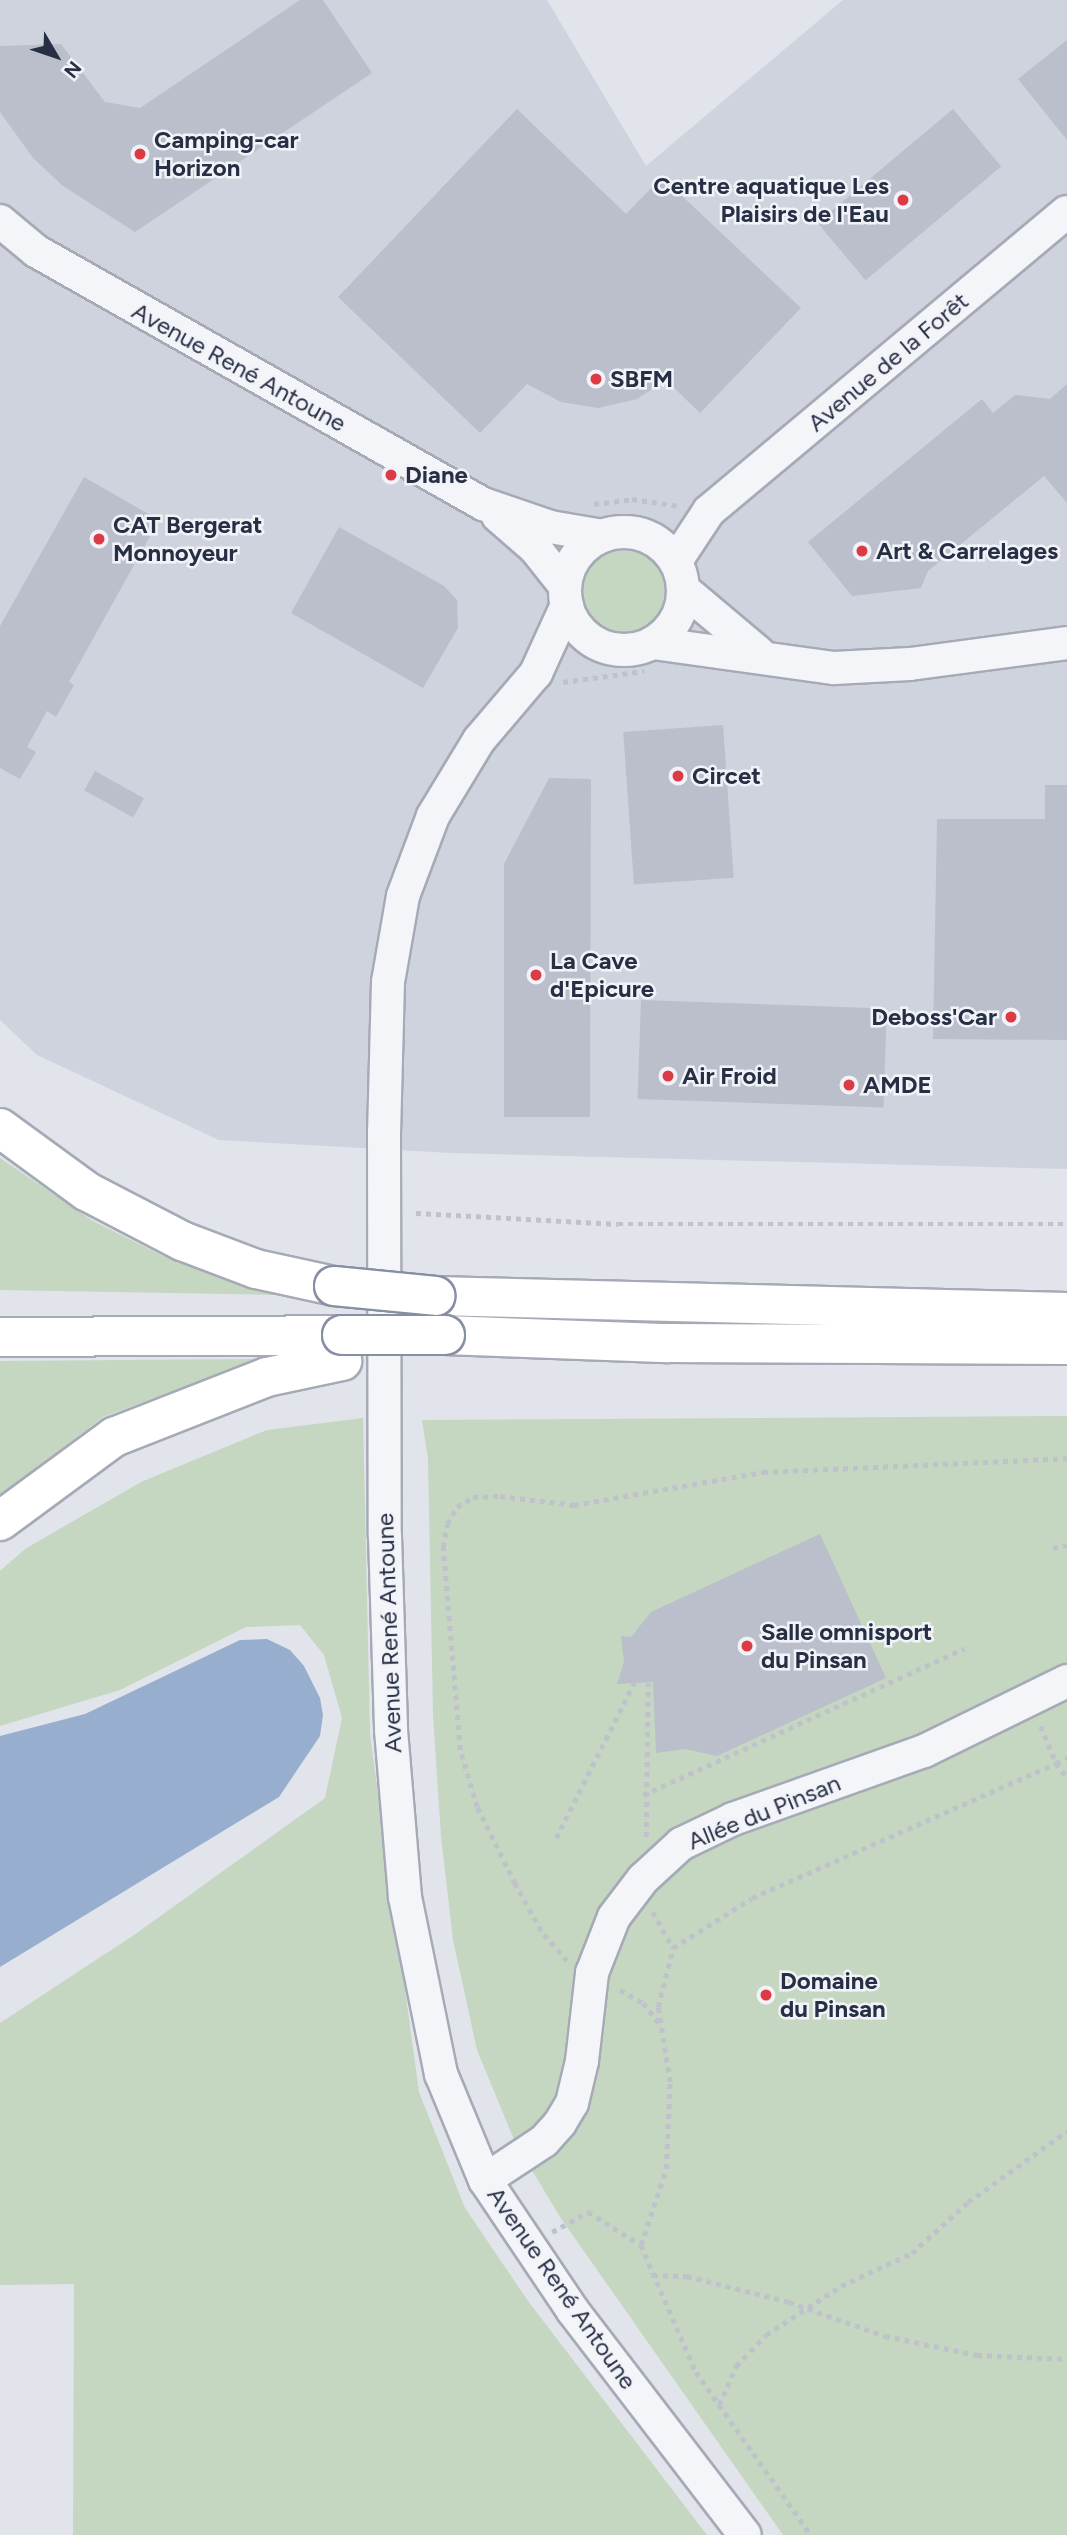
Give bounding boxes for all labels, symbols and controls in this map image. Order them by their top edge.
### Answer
north arrow [21,21,91,91]
text: N [59,57,86,82]
place label: Camping-car Horizon [154,126,299,182]
marker: Camping-car Horizon [132,146,148,162]
place label: Centre aquatique Les Plaisirs de l'Eau [653,172,889,228]
marker: Centre aquatique Les Plaisirs de l'Eau [895,192,911,208]
street label: Avenue de la Forêt [802,286,974,438]
street label: Avenue René Antoune [127,296,351,438]
place label: SBFM [610,365,673,393]
marker: SBFM [588,371,604,387]
place label: Diane [405,461,468,489]
marker: Diane [383,467,399,483]
place label: CAT Bergerat Monnoyeur [113,511,262,567]
marker: CAT Bergerat Monnoyeur [91,531,107,547]
place label: Art & Carrelages [876,537,1058,565]
marker: Art & Carrelages [854,543,870,559]
place label: Circet [692,762,761,790]
marker: Circet [670,768,686,784]
place label: La Cave d'Epicure [550,947,654,1003]
marker: La Cave d'Epicure [528,967,544,983]
place label: Deboss'Car [871,1003,997,1031]
marker: Deboss'Car [1003,1009,1019,1025]
place label: Air Froid [682,1062,777,1090]
marker: Air Froid [660,1068,676,1084]
place label: AMDE [863,1071,932,1099]
marker: AMDE [841,1077,857,1093]
street label: Avenue René Antoune [370,1513,408,1753]
place label: Salle omnisport du Pinsan [761,1618,932,1674]
marker: Salle omnisport du Pinsan [739,1638,755,1654]
street label: Allée du Pinsan [683,1768,845,1856]
place label: Domaine du Pinsan [780,1967,886,2023]
marker: Domaine du Pinsan [758,1987,774,2003]
street label: Avenue René Antoune [481,2181,643,2395]

